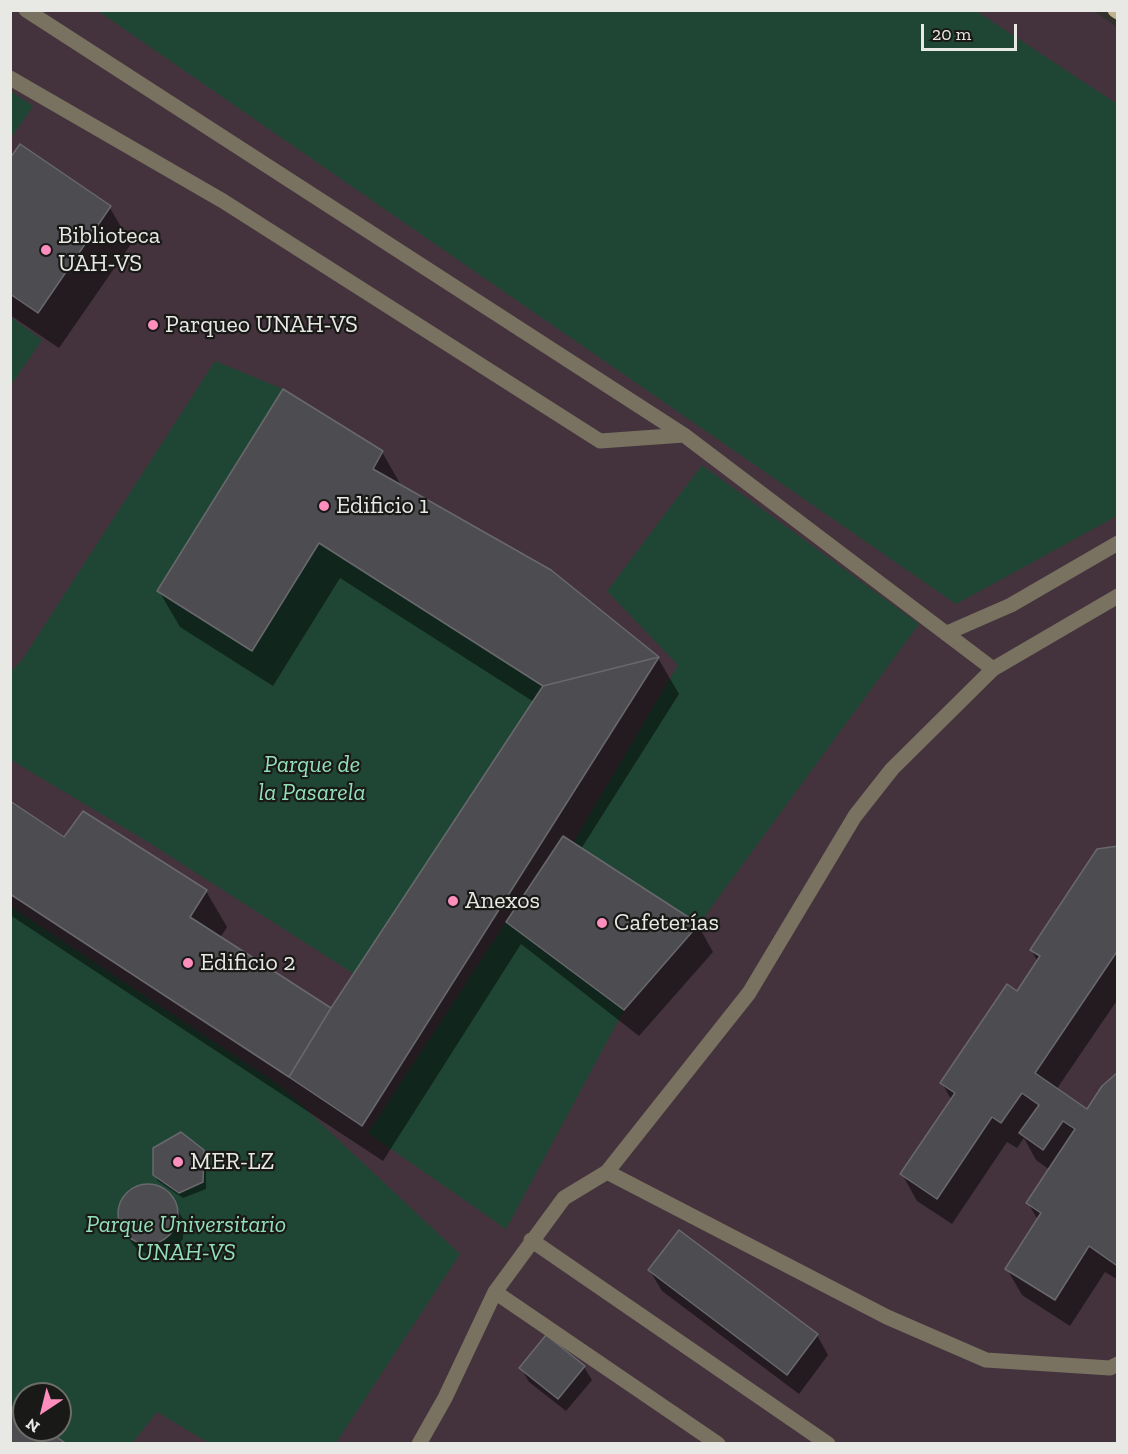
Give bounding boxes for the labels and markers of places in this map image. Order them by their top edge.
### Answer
place label: Biblioteca UAH-VS [58,222,160,278]
marker: Biblioteca UAH-VS [39,243,53,257]
place label: Parqueo UNAH-VS [165,311,358,339]
marker: Parqueo UNAH-VS [146,318,160,332]
place label: Edificio 1 [336,492,428,520]
marker: Edificio 1 [317,499,331,513]
place label: Anexos [465,887,540,915]
marker: Anexos [446,894,460,908]
place label: Cafeterías [614,909,719,937]
marker: Cafeterías [595,916,609,930]
place label: Edificio 2 [200,949,296,977]
marker: Edificio 2 [181,956,195,970]
place label: MER-LZ [190,1148,274,1176]
marker: MER-LZ [171,1155,185,1169]

